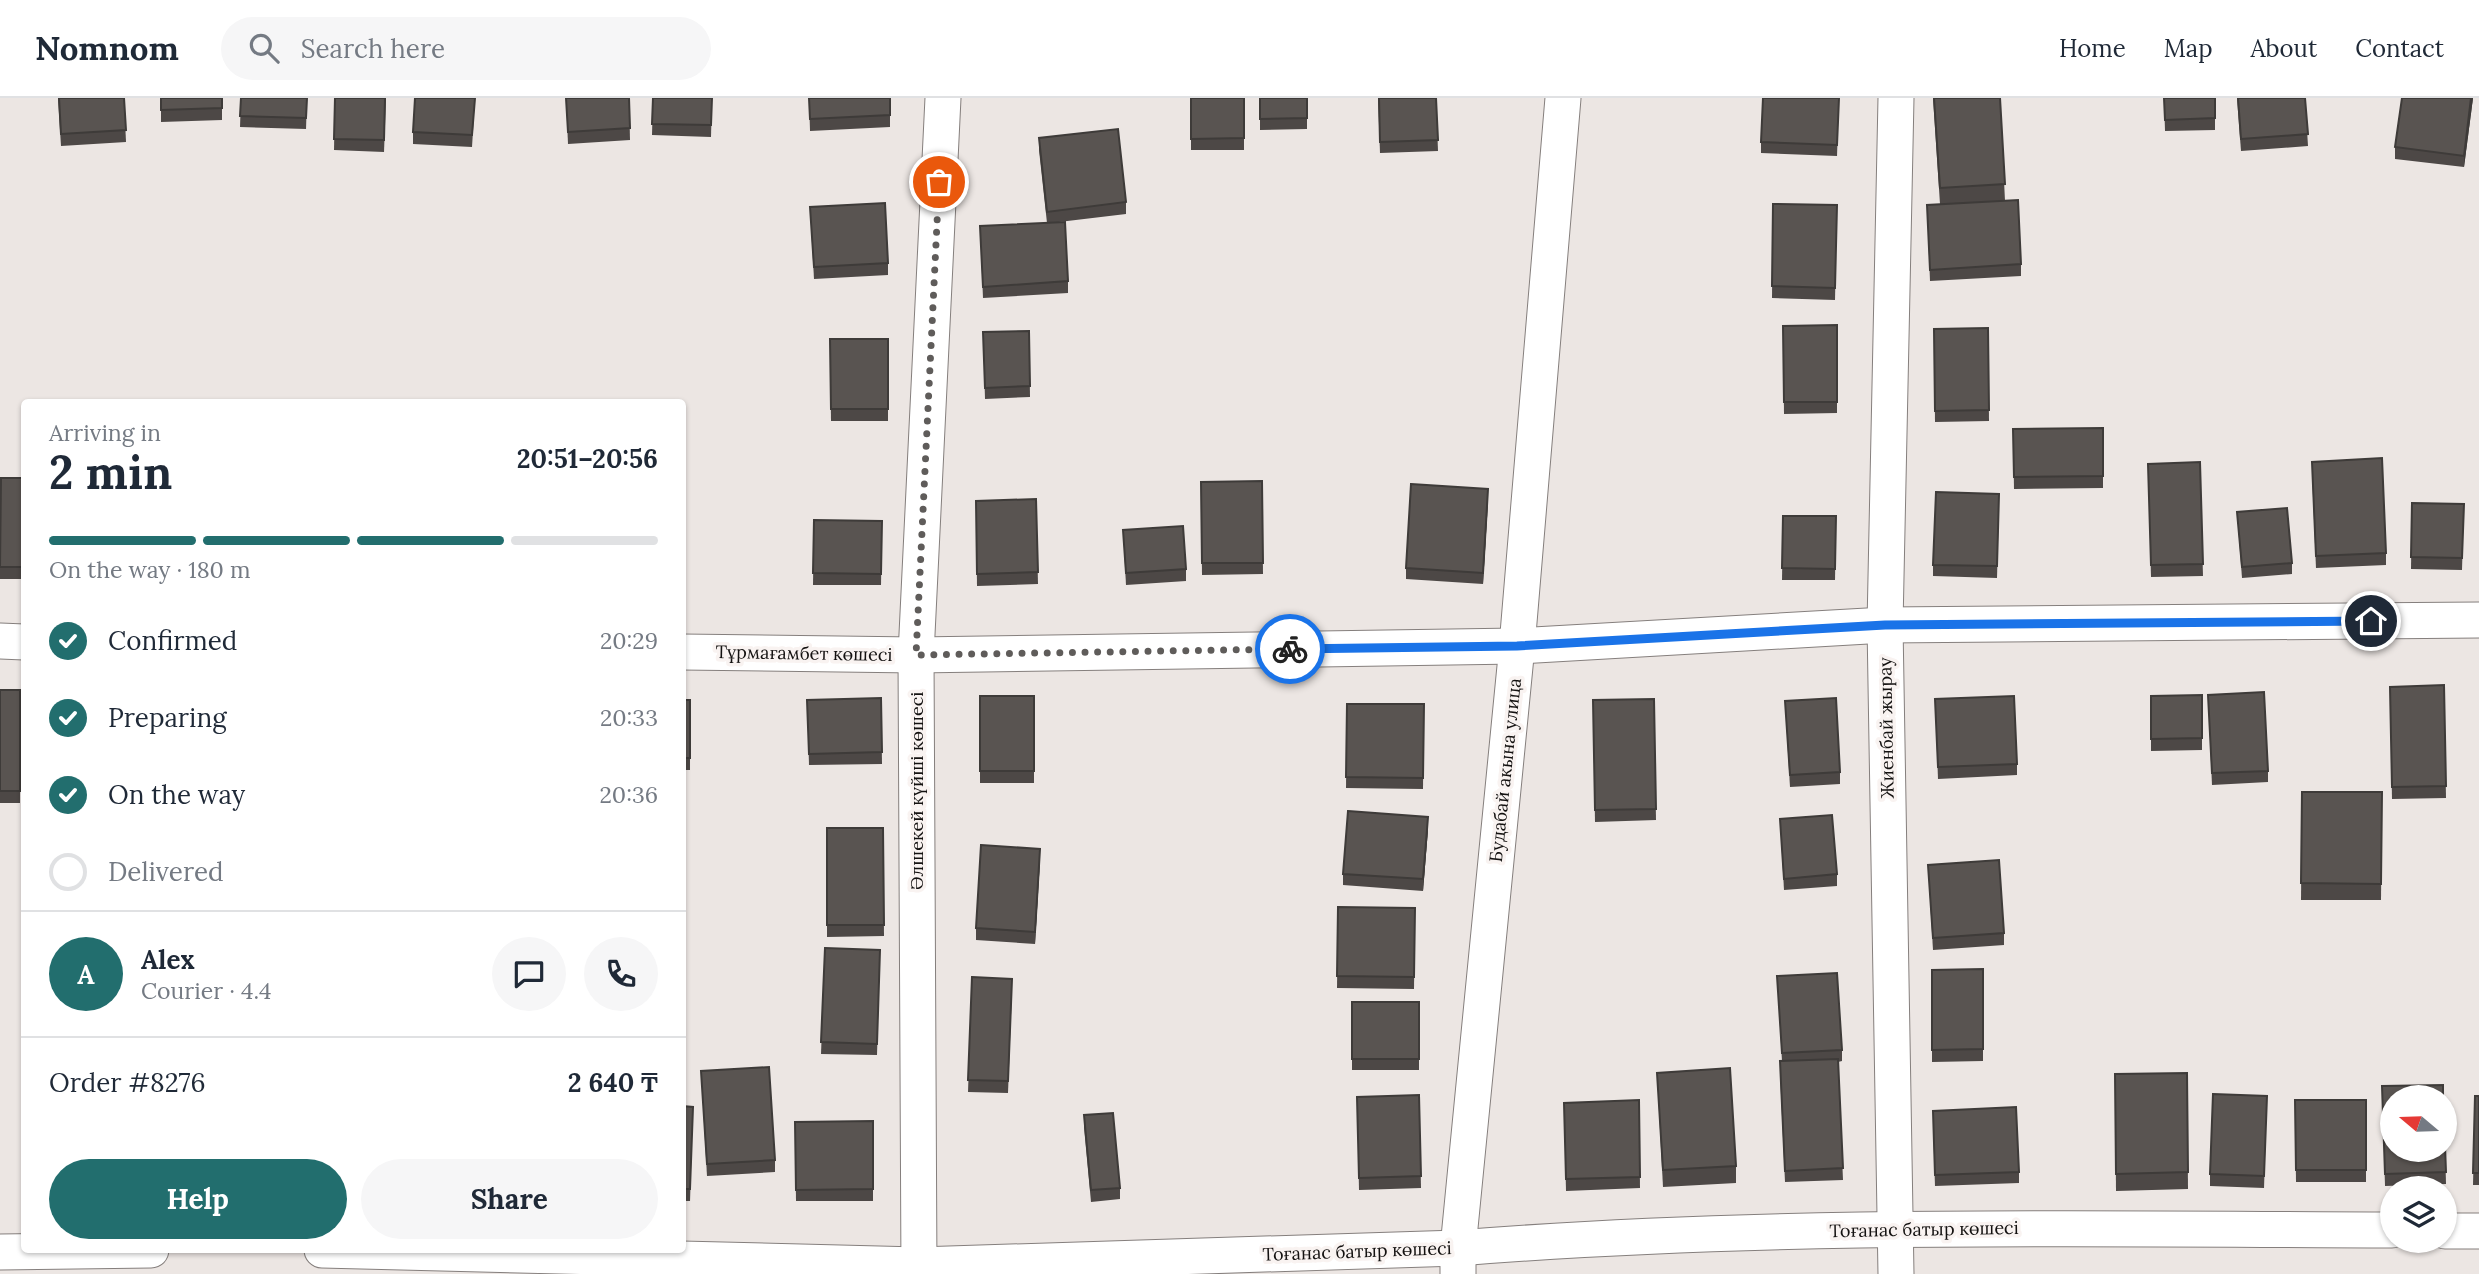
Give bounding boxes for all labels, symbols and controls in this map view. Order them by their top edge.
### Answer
search box [221,17,711,80]
text: Nomnom [35,27,179,69]
icon: search [245,29,283,67]
text: Search here [301,32,445,65]
text: Home [2059,33,2126,64]
text: Map [2164,33,2213,64]
text: About [2251,33,2317,64]
text: Contact [2355,33,2444,64]
pin [909,152,969,212]
icon: bag [920,163,958,201]
text: Arriving in [49,418,161,447]
text: 20:51–20:56 [517,442,658,475]
text: 2 min [49,443,172,502]
text: On the way · 180 m [49,555,250,584]
pin [2341,591,2401,651]
icon: home [2352,602,2390,640]
courier [1255,614,1325,684]
icon: check [49,622,87,660]
text: Confirmed [108,624,237,657]
text: 20:29 [600,626,658,655]
icon: bike [1271,630,1309,668]
street label: Тұрмағамбет көшесі [715,640,893,666]
street label: Жиенбай жырау [1873,657,1899,799]
street label: Будабай акына улица [1484,677,1526,863]
street label: Әлшекей күйші көшесі [905,692,928,890]
icon: check [49,699,87,737]
text: Preparing [108,701,227,734]
text: 20:33 [600,703,658,732]
icon: check [49,776,87,814]
text: On the way [108,778,245,811]
text: 20:36 [600,780,658,809]
text: Delivered [108,855,224,888]
button: chat [492,937,566,1011]
button: phone [584,937,658,1011]
text: Alex [141,943,195,976]
text: A [77,958,95,991]
text: Courier · 4.4 [141,976,272,1005]
text: Order #8276 [49,1066,206,1099]
text: 2 640 ₸ [568,1066,658,1099]
north arrow [2380,1085,2457,1162]
map controls [2380,1085,2457,1253]
button: Help [49,1159,347,1239]
button: Share [361,1159,658,1239]
button: layers [2380,1176,2457,1253]
street label: Тоғанас батыр көшесі [1829,1216,2019,1242]
street label: Тоғанас батыр көшесі [1262,1236,1452,1266]

